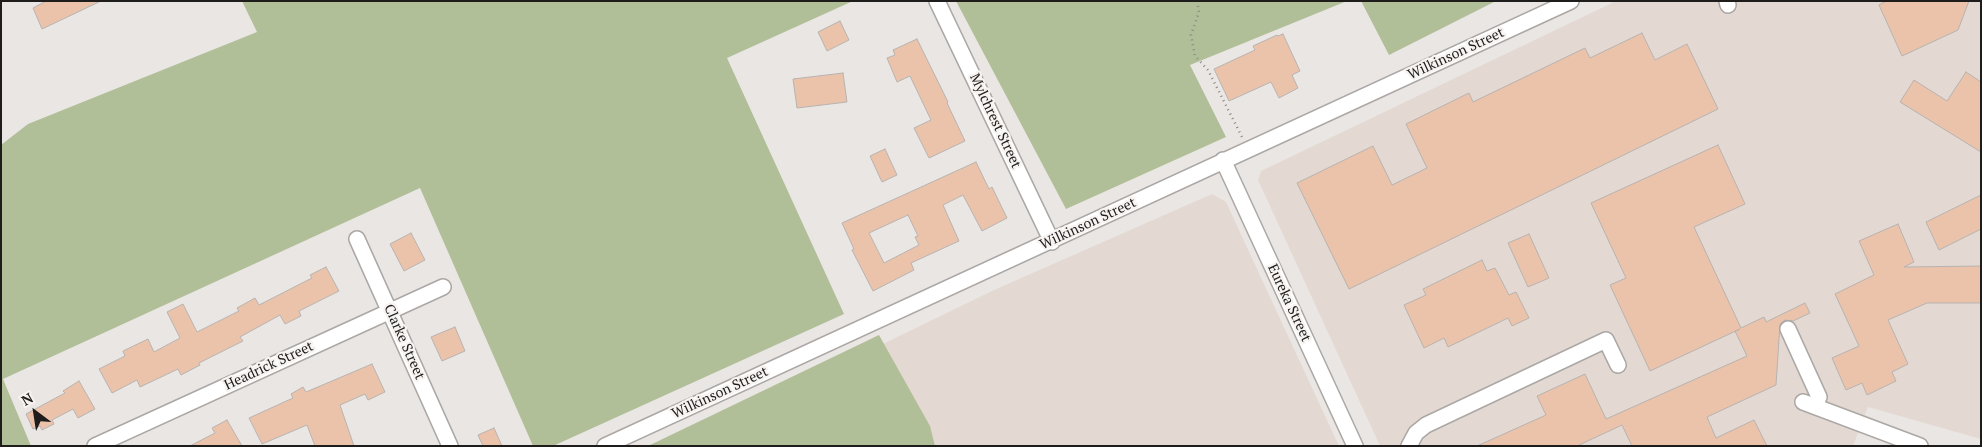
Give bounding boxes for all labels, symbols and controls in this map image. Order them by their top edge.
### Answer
street label: Wilkinson Street [1405,24,1507,84]
street label: Mylchrest Street [966,71,1024,171]
street label: Wilkinson Street [1037,194,1139,254]
street label: Eureka Street [1264,262,1314,344]
street label: Clarke Street [380,302,428,382]
street label: Headrick Street [222,338,316,394]
street label: Wilkinson Street [669,363,771,423]
north arrow [10,387,60,437]
text: N [18,388,36,410]

